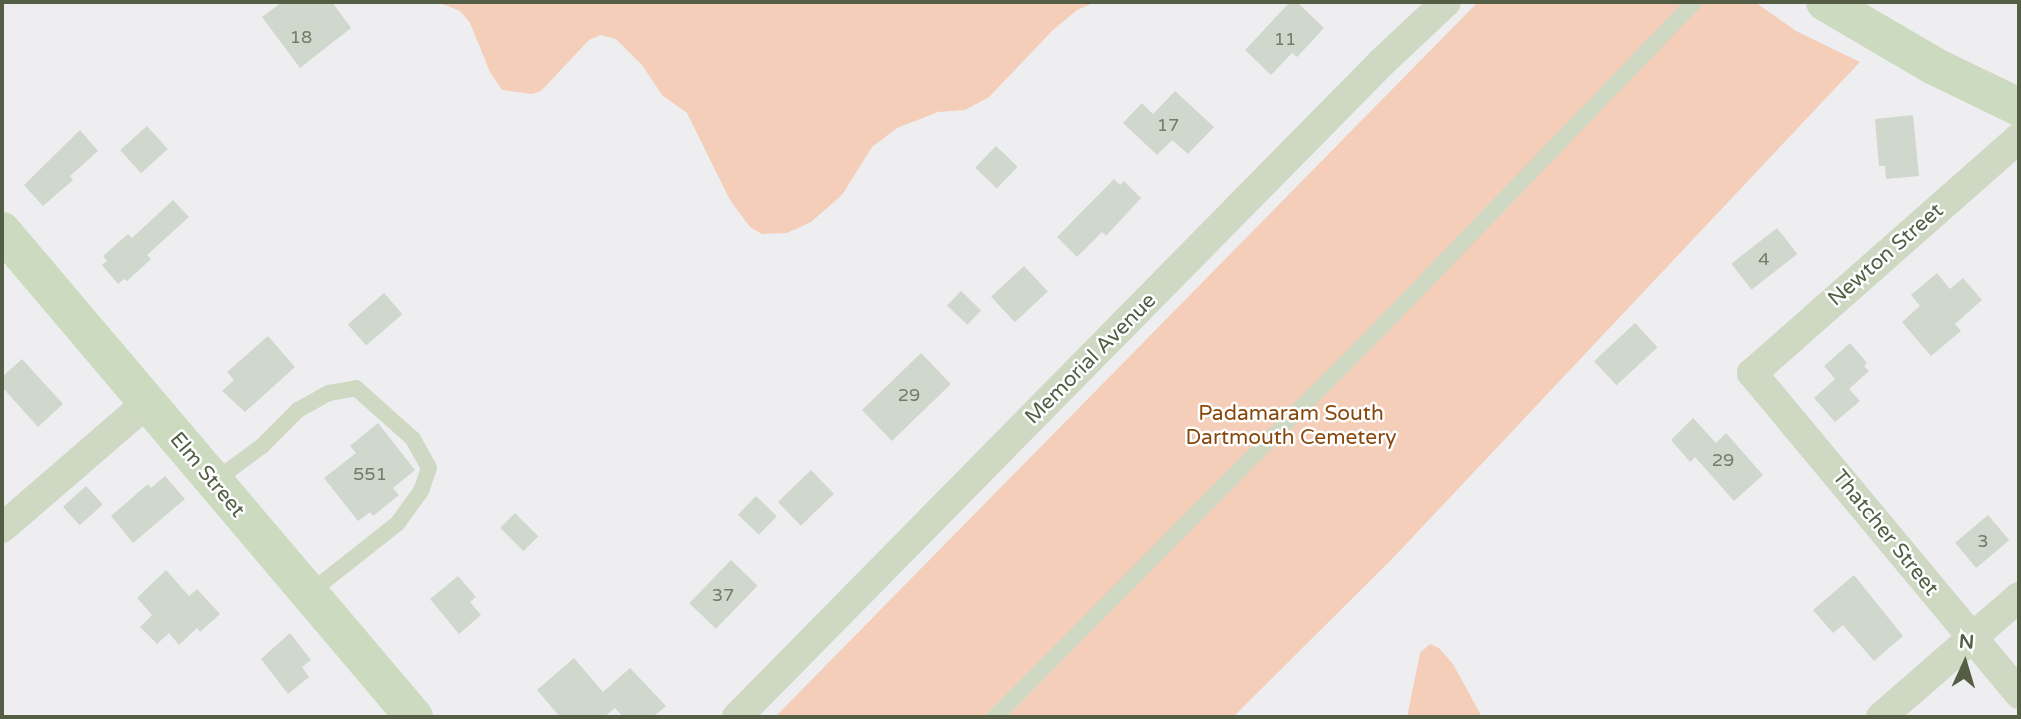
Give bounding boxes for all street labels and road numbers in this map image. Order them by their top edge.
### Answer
street label: Newton Street [1823,198,1949,312]
street label: Memorial Avenue [1020,288,1162,430]
street label: Elm Street [164,427,250,523]
street label: Thatcher Street [1827,465,1943,601]

